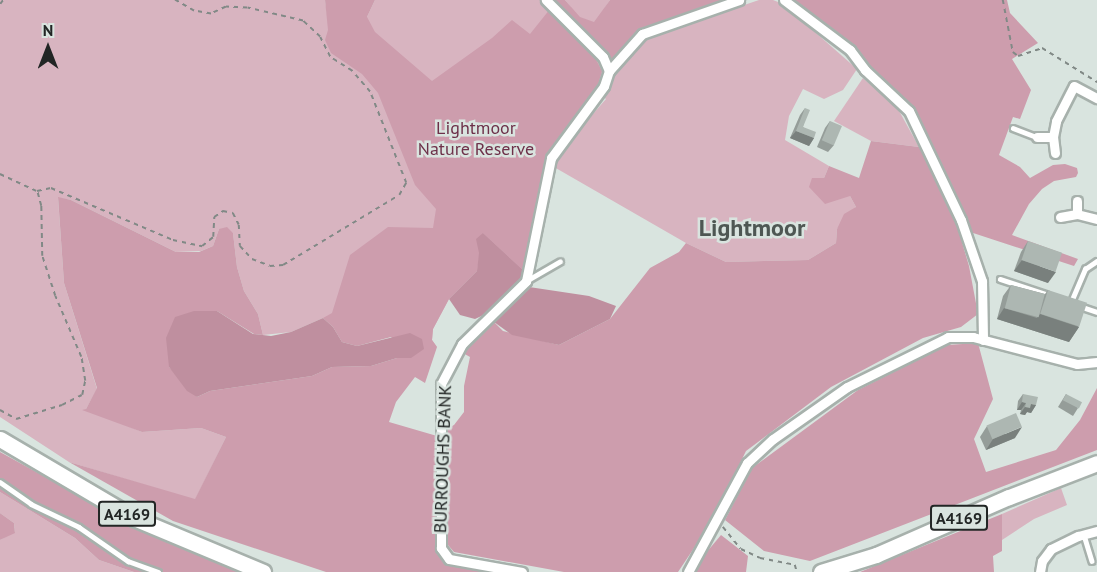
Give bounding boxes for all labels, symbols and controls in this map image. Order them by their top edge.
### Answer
north arrow [18,18,78,78]
text: N [43,20,53,40]
park label: Lightmoor Nature Reserve [418,118,534,160]
district label: Lightmoor [699,214,805,242]
street label: BURROUGHS BANK [430,384,456,534]
road number: A4169 [97,501,157,527]
road number: A4169 [929,505,989,531]

